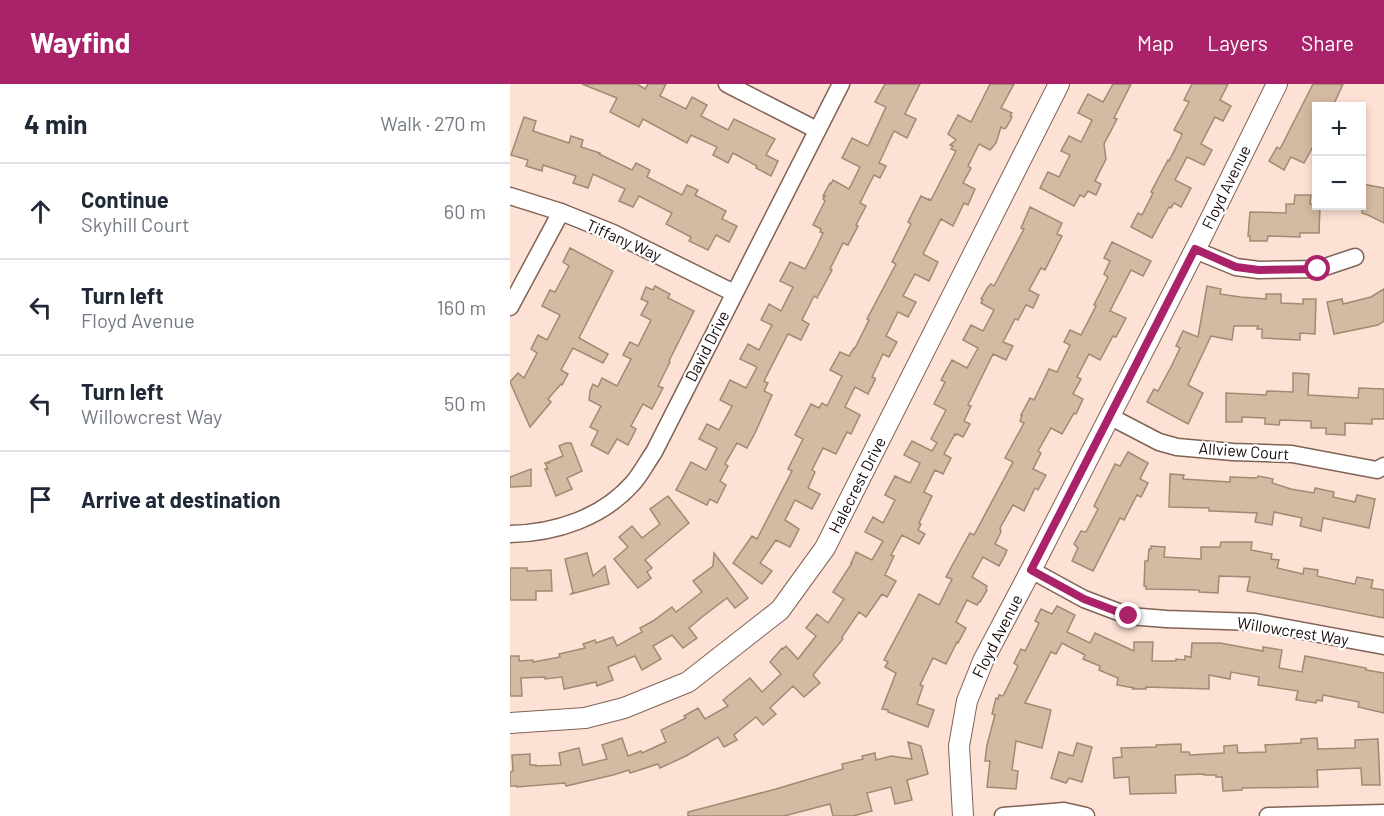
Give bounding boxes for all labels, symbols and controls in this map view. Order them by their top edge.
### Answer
text: Wayfind [30,25,130,59]
text: Map [1137,30,1174,55]
text: Layers [1207,30,1268,55]
text: Share [1301,30,1354,55]
map controls [1312,102,1366,210]
button: + [1312,102,1366,156]
text: 4 min [24,108,88,139]
text: Walk · 270 m [380,111,486,135]
street label: Floyd Avenue [1197,142,1254,232]
button: − [1312,156,1366,210]
text: Continue [81,186,169,212]
icon: ahead [24,195,57,228]
text: 60 m [444,199,486,223]
text: Skyhill Court [81,212,190,236]
street label: Tiffany Way [584,215,665,265]
route start [1304,255,1330,281]
text: Turn left [81,282,164,308]
icon: left [24,291,57,324]
text: 160 m [437,295,486,319]
street label: David Drive [681,307,733,384]
text: Floyd Avenue [81,308,195,332]
text: Turn left [81,378,164,404]
icon: left [24,387,57,420]
text: 50 m [444,391,486,415]
text: Willowcrest Way [81,404,222,428]
street label: Halecrest Drive [824,433,889,536]
street label: Allview Court [1198,438,1290,463]
icon: arrive [24,483,57,516]
text: Arrive at destination [81,486,280,512]
street label: Floyd Avenue [967,591,1026,681]
route end [1115,602,1141,628]
street label: Willowcrest Way [1236,612,1351,649]

